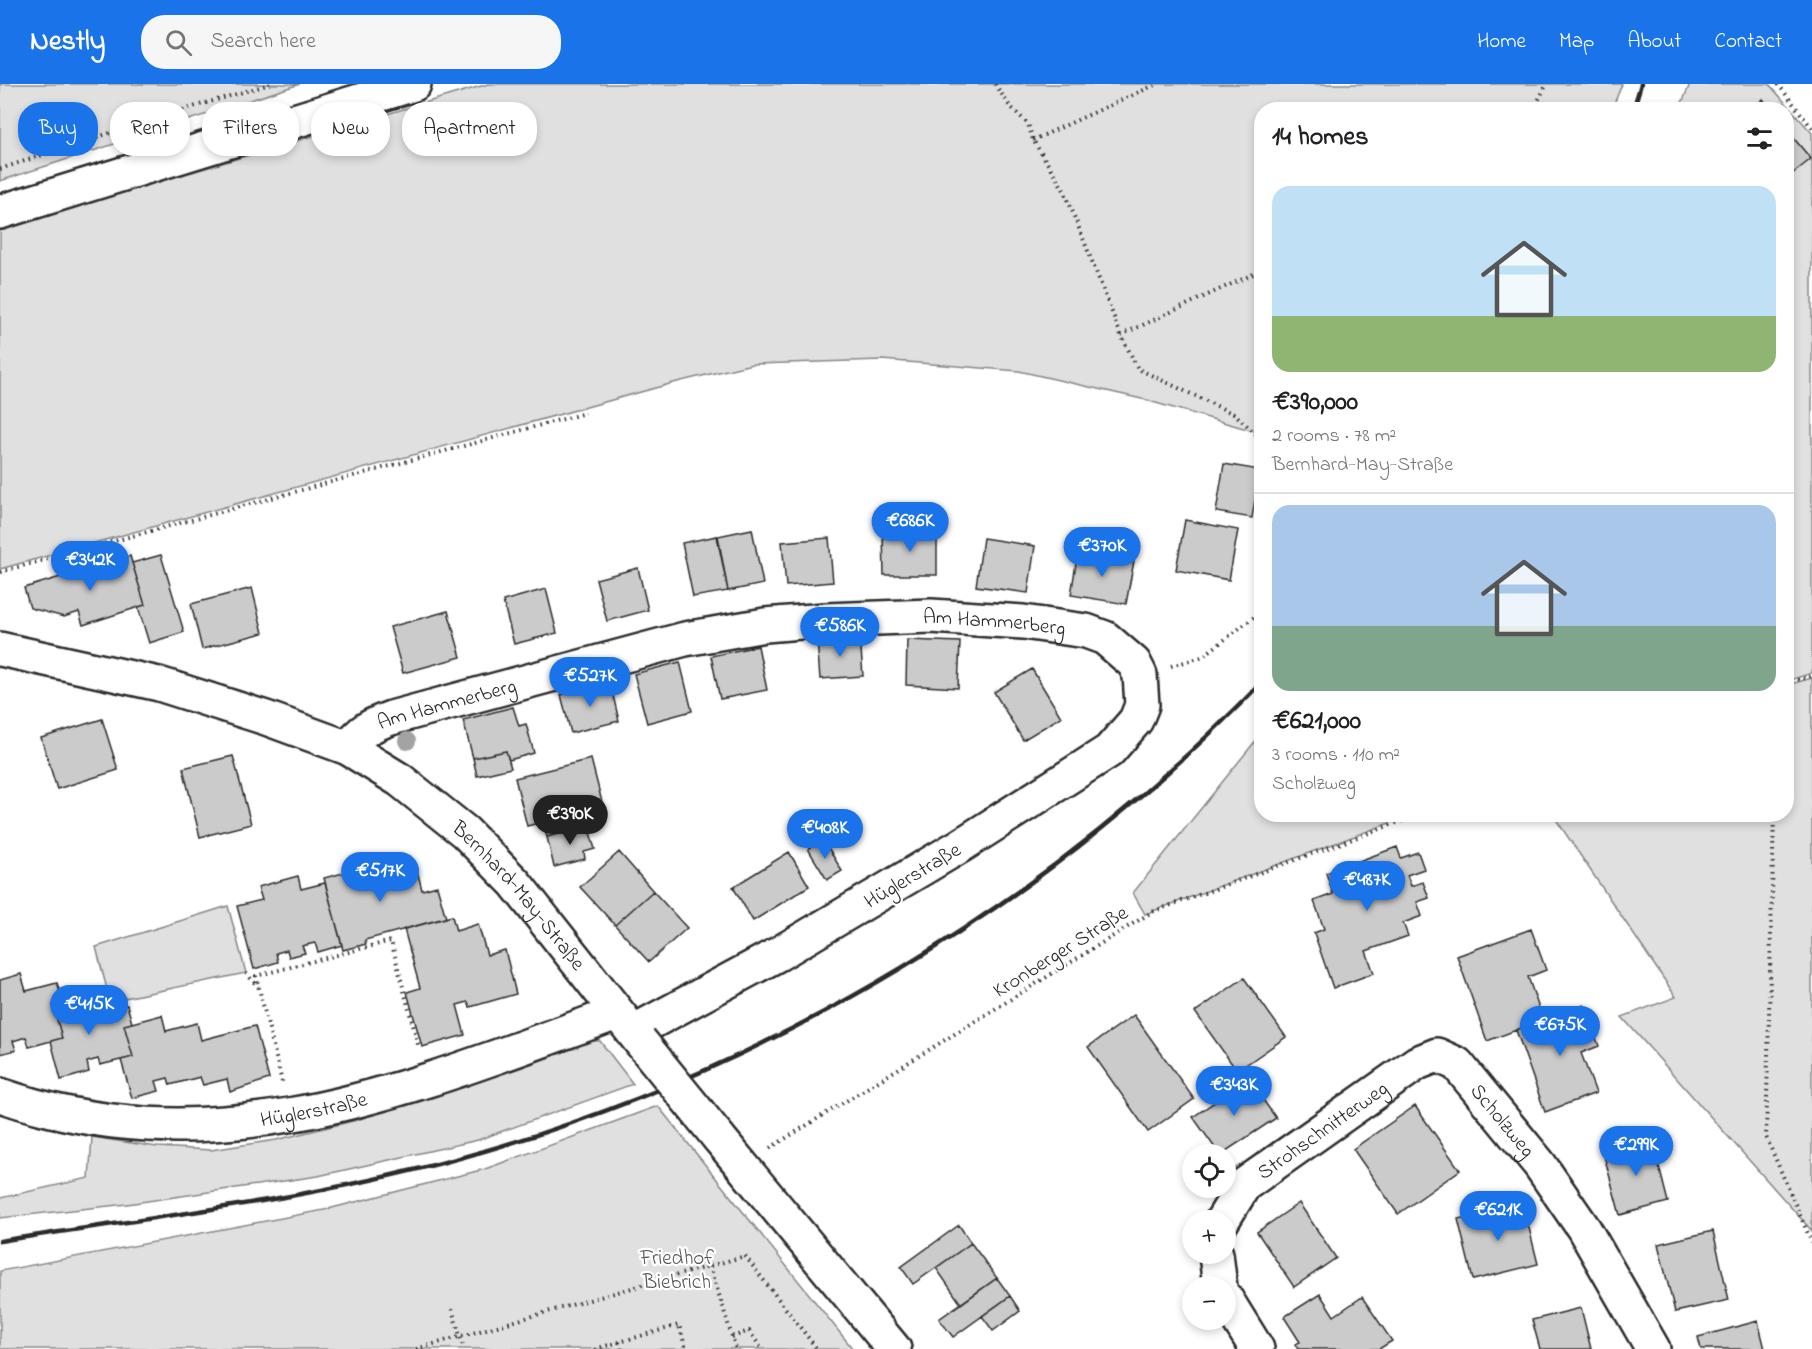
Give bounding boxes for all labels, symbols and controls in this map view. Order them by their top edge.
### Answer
search box [141,15,561,69]
text: Nestly [30,22,105,63]
icon: search [162,26,195,59]
text: Search here [210,26,316,58]
text: Home [1477,27,1526,57]
text: Map [1559,27,1594,57]
text: About [1627,27,1681,57]
text: Contact [1714,27,1782,57]
chip: Buy [18,102,98,156]
chip: Rent [110,102,190,156]
chip: Filters [202,102,299,156]
chip: New [311,102,390,156]
chip: Apartment [402,102,537,156]
text: 14 homes [1272,119,1368,157]
icon: filters [1743,122,1776,155]
icon: home [1470,225,1578,333]
text: €390,000 [1272,384,1358,422]
text: 2 rooms · 78 m² [1272,422,1396,451]
text: Bernhard-May-Straße [1272,451,1453,480]
pin: €686K [868,502,952,553]
text: €686K [886,507,934,536]
pin: €370K [1060,527,1144,578]
text: €370K [1078,532,1126,561]
pin: €342K [48,541,132,592]
icon: home [1470,544,1578,652]
text: €342K [65,546,115,575]
street label: Am Hammerberg [923,603,1067,647]
pin: €586K [798,607,882,658]
text: €586K [814,612,866,641]
pin: €527K [548,657,632,708]
text: €527K [563,662,617,691]
street label: Am Hammerberg [373,672,521,739]
text: €621,000 [1272,703,1361,741]
text: 3 rooms · 110 m² [1272,741,1400,770]
text: Scholzweg [1272,770,1356,799]
pin: €390K [528,795,612,846]
text: €390K [547,800,593,829]
pin: €408K [783,809,867,860]
street label: Bernhard-May-Straße [444,814,592,978]
text: €408K [801,814,849,843]
street label: Hüglerstraße [859,836,969,919]
pin: €517K [338,852,422,903]
text: €517K [355,857,405,886]
pin: €487K [1325,861,1409,912]
text: €487K [1343,866,1391,895]
street label: Kronberger Straße [988,899,1136,1008]
pin: €415K [47,985,131,1036]
text: €415K [64,990,114,1019]
pin: €675K [1518,1006,1602,1057]
text: €675K [1534,1011,1586,1040]
pin: €343K [1192,1066,1276,1117]
text: €343K [1210,1071,1258,1100]
street label: Strohschnitterweg [1252,1075,1396,1188]
street label: Scholzweg [1462,1078,1541,1166]
street label: Hüglerstraße [258,1085,371,1136]
pin: €299K [1594,1126,1678,1177]
text: €299K [1613,1131,1659,1160]
map controls [1182,1144,1236,1330]
button: locate [1182,1144,1236,1198]
pin: €621K [1456,1191,1540,1242]
text: €621K [1474,1196,1522,1225]
button: + [1182,1210,1236,1264]
park label: Friedhof Biebrich [639,1244,714,1298]
button: − [1182,1276,1236,1330]

